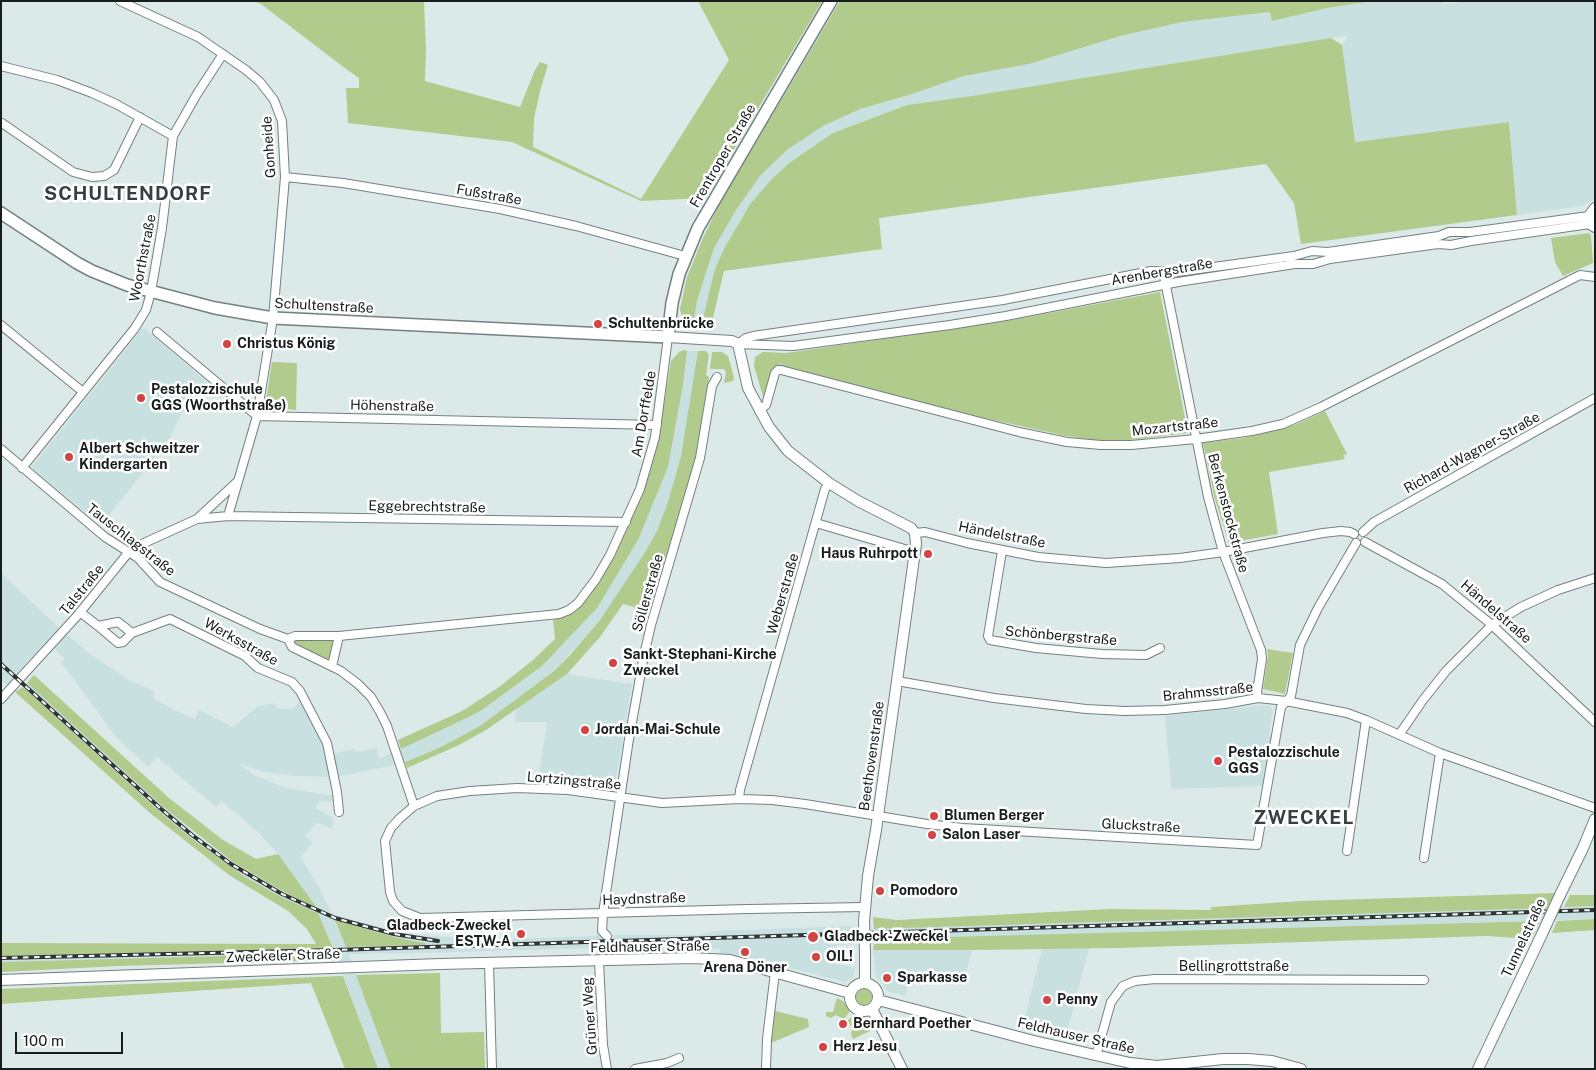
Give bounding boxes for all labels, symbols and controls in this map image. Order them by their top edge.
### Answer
street label: Frentroper Straße [686,101,760,211]
street label: Gonheide [258,115,280,179]
street label: Fußstraße [455,181,523,209]
district label: SCHULTENDORF [43,183,213,205]
street label: Woorthstraße [126,213,160,303]
street label: Arenbergstraße [1110,255,1214,289]
street label: Schultenstraße [274,295,374,317]
place label: Schultenbrücke [608,316,714,332]
marker: Schultenbrücke [592,318,604,330]
place label: Christus König [237,336,335,352]
marker: Christus König [221,338,233,350]
street label: Am Dorffelde [628,369,660,459]
place label: Pestalozzischule GGS (Woorthstraße) [151,382,287,414]
marker: Pestalozzischule GGS (Woorthstraße) [135,392,147,404]
street label: Höhenstraße [350,397,434,415]
street label: Richard-Wagner-Straße [1401,409,1543,497]
street label: Mozartstraße [1131,414,1219,440]
place label: Albert Schweitzer Kindergarten [79,441,199,474]
marker: Albert Schweitzer Kindergarten [63,451,75,463]
street label: Berkenstockstraße [1204,451,1252,575]
street label: Eggebrechtstraße [368,498,486,516]
street label: Tauschlagstraße [83,500,179,580]
street label: Händelstraße [957,518,1047,552]
place label: Haus Ruhrpott [821,546,918,562]
marker: Haus Ruhrpott [922,548,934,560]
street label: Weberstraße [763,551,803,637]
street label: Söllerstraße [629,552,667,634]
street label: Talstraße [56,561,108,619]
street label: Händelstraße [1457,577,1535,647]
street label: Werksstraße [201,615,281,669]
street label: Schönbergstraße [1004,623,1118,649]
place label: Sankt-Stephani-Kirche Zweckel [623,647,777,680]
marker: Sankt-Stephani-Kirche Zweckel [607,657,619,669]
street label: Brahmsstraße [1162,679,1254,705]
street label: Beethovenstraße [856,700,888,812]
place label: Jordan-Mai-Schule [595,722,721,738]
marker: Jordan-Mai-Schule [579,724,591,736]
place label: Pestalozzischule GGS [1228,745,1340,778]
marker: Pestalozzischule GGS [1212,755,1224,767]
street label: Lortzingstraße [526,769,622,793]
district label: ZWECKEL [1253,807,1355,829]
place label: Blumen Berger [944,808,1044,824]
marker: Blumen Berger [928,810,940,822]
street label: Gluckstraße [1101,816,1181,836]
place label: Salon Laser [942,827,1020,843]
marker: Salon Laser [926,829,938,841]
place label: Pomodoro [890,883,958,899]
marker: Pomodoro [874,885,886,897]
street label: Haydnstraße [602,889,686,909]
street label: Tunnelstraße [1498,896,1550,980]
place label: Gladbeck-Zweckel ESTW-A [386,918,511,950]
marker: Gladbeck-Zweckel ESTW-A [515,928,527,940]
place label: Gladbeck-Zweckel [824,929,949,945]
marker: Gladbeck-Zweckel [806,930,820,944]
street label: Feldhauser Straße [590,938,710,956]
street label: Zweckeler Straße [225,946,341,966]
marker: Arena Döner [739,946,751,958]
place label: OIL! [826,949,853,965]
marker: OIL! [810,951,822,963]
street label: Bellingrottstraße [1179,959,1289,975]
place label: Arena Döner [703,960,787,976]
place label: Sparkasse [897,970,967,986]
marker: Sparkasse [881,972,893,984]
street label: Grüner Weg [579,976,601,1056]
place label: Penny [1057,992,1098,1008]
marker: Penny [1041,994,1053,1006]
street label: Feldhauser Straße [1016,1014,1136,1058]
place label: Bernhard Poether [853,1016,971,1032]
marker: Bernhard Poether [837,1018,849,1030]
scale bar [18,1022,125,1054]
text: 100 m [23,1032,64,1049]
place label: Herz Jesu [833,1039,897,1055]
marker: Herz Jesu [817,1041,829,1053]

